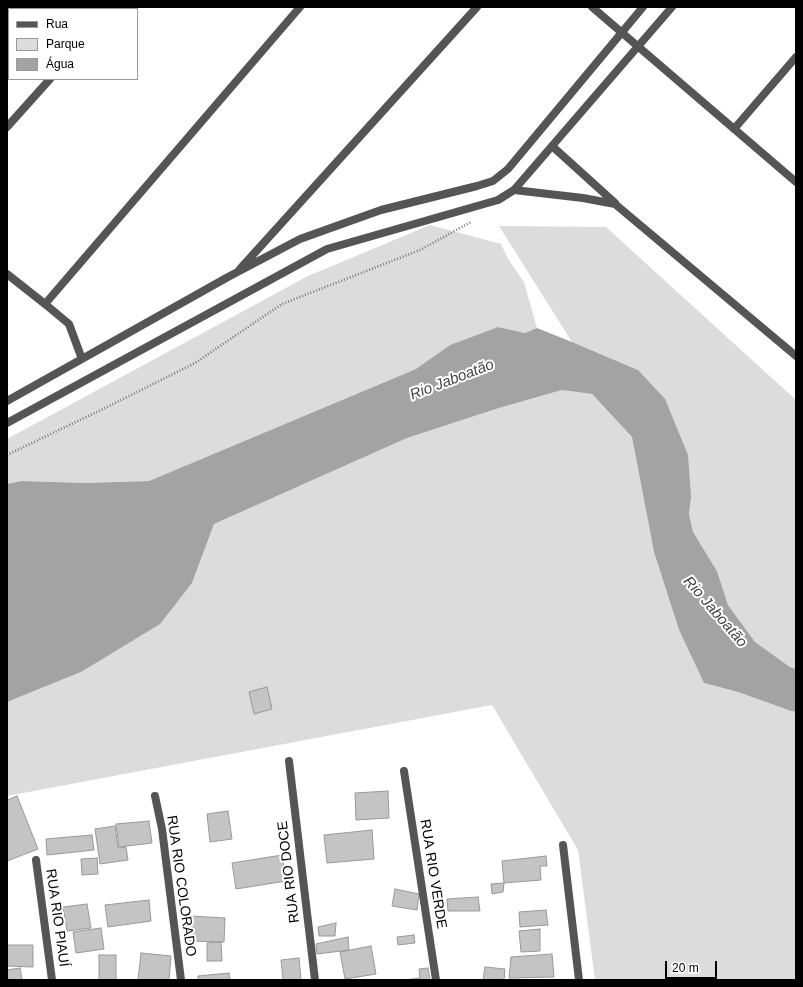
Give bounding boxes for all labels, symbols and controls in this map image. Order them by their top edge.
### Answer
legend [8,8,138,80]
text: Rua [46,17,68,31]
text: Parque [46,37,85,51]
text: Água [46,57,74,71]
water label: Rio Jaboatão [408,356,496,404]
water label: Rio Jaboatão [679,573,751,651]
street label: RUA RIO COLORADO [163,814,199,958]
street label: RUA RIO VERDE [416,818,450,930]
street label: RUA RIO DOCE [274,820,304,924]
street label: RUA RIO PIAUÍ [42,868,72,968]
scale bar [667,953,719,979]
text: 20 m [672,961,699,975]

